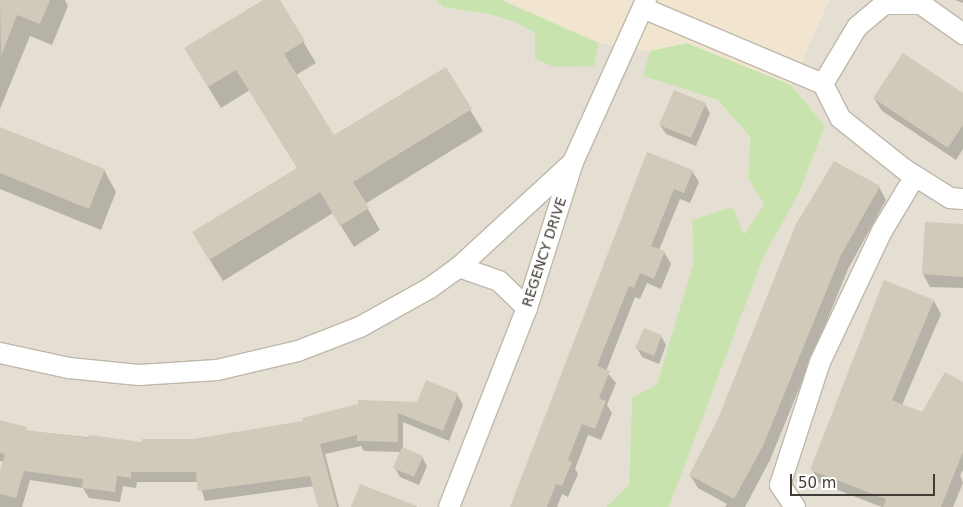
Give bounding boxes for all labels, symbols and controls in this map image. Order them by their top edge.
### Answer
street label: REGENCY DRIVE [518,195,570,309]
scale bar [793,464,938,496]
text: 50 m [798,474,836,492]

